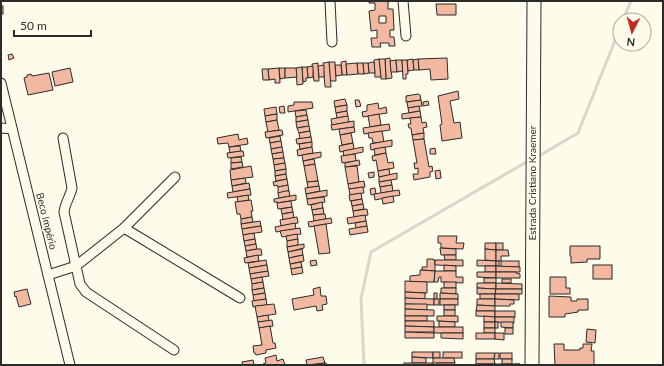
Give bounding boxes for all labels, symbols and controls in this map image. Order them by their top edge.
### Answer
scale bar [14,12,91,38]
north arrow [612,12,652,52]
text: 50 m [20,18,47,33]
text: N [626,36,636,49]
street label: Estrada Cristiano Kraemer [526,125,538,240]
street label: Beco Império [34,191,60,251]

